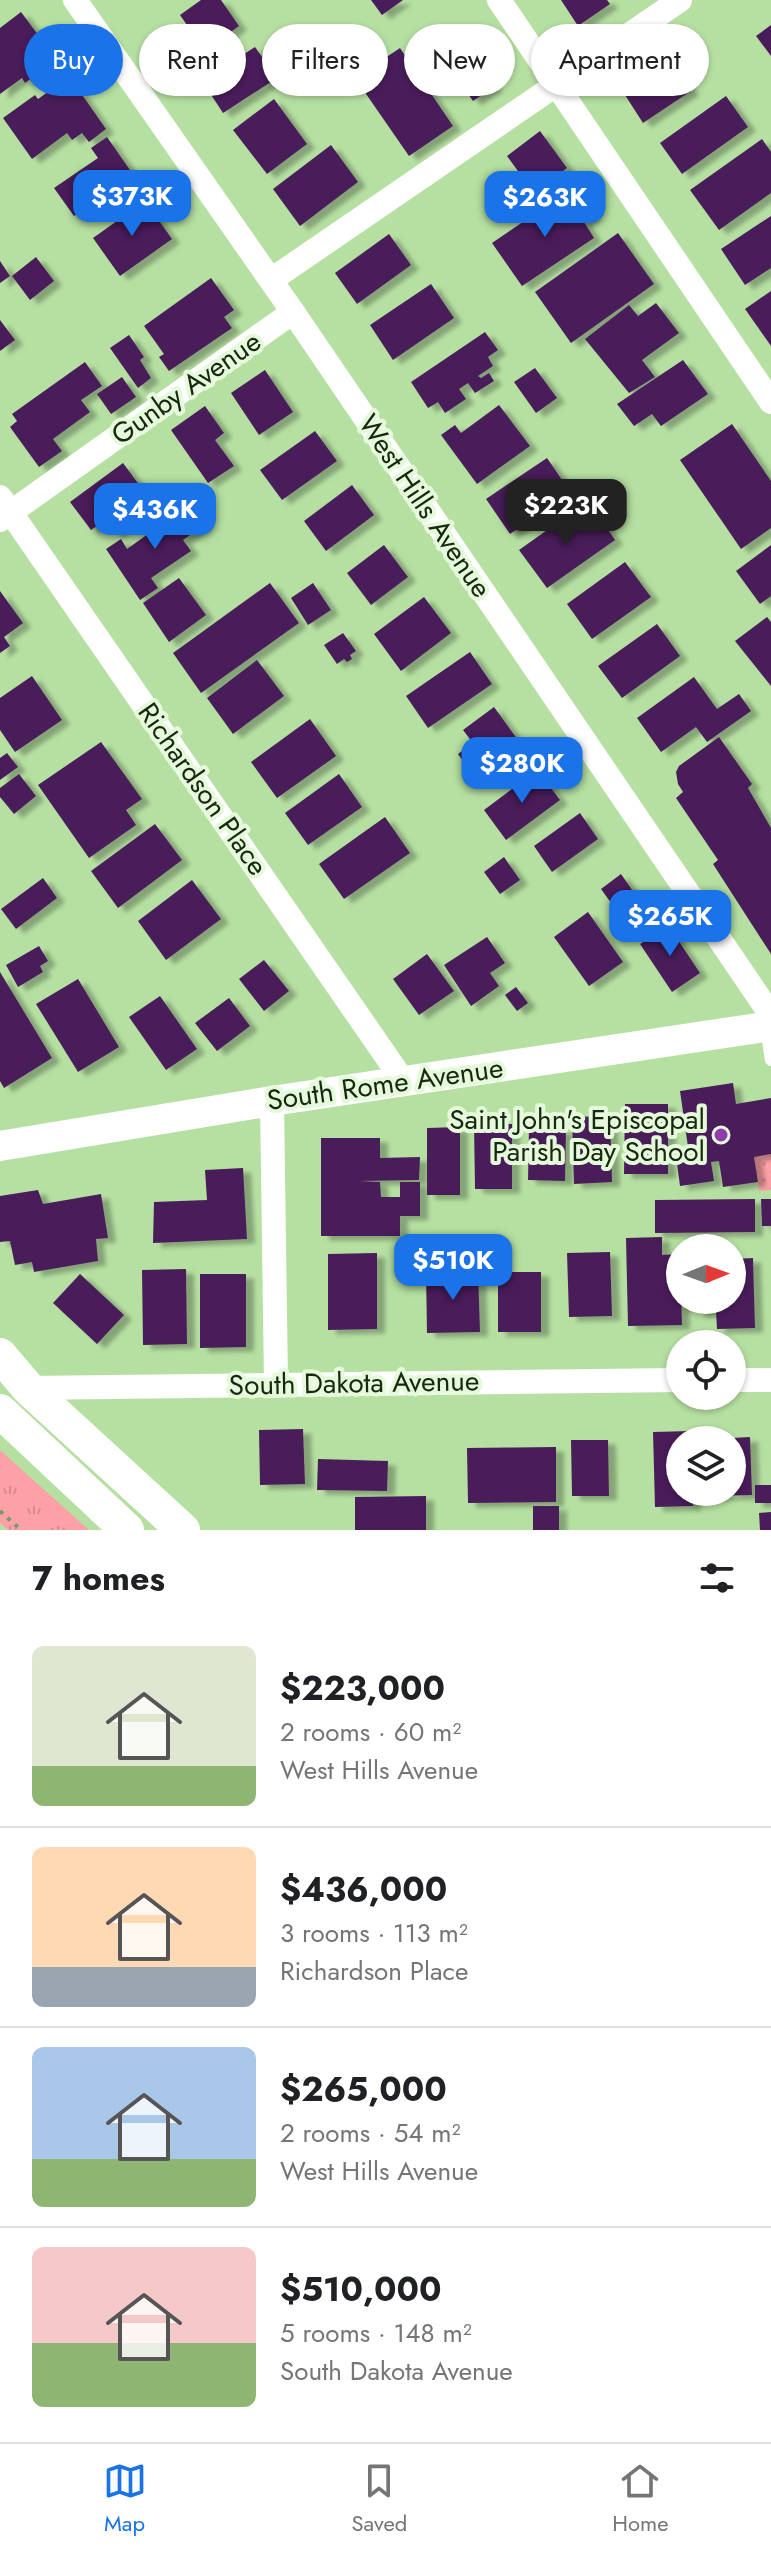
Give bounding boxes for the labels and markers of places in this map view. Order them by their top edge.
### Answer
pin: $373K [76,170,188,238]
pin: $263K [489,171,601,239]
pin: $223K [510,479,622,547]
pin: $436K [99,483,211,551]
pin: $280K [466,737,578,805]
pin: $265K [614,890,726,958]
place label: Saint John's Episcopal Parish Day School [449,1099,705,1172]
marker: Saint John's Episcopal Parish Day School [712,1126,730,1144]
pin: $510K [397,1234,509,1302]

